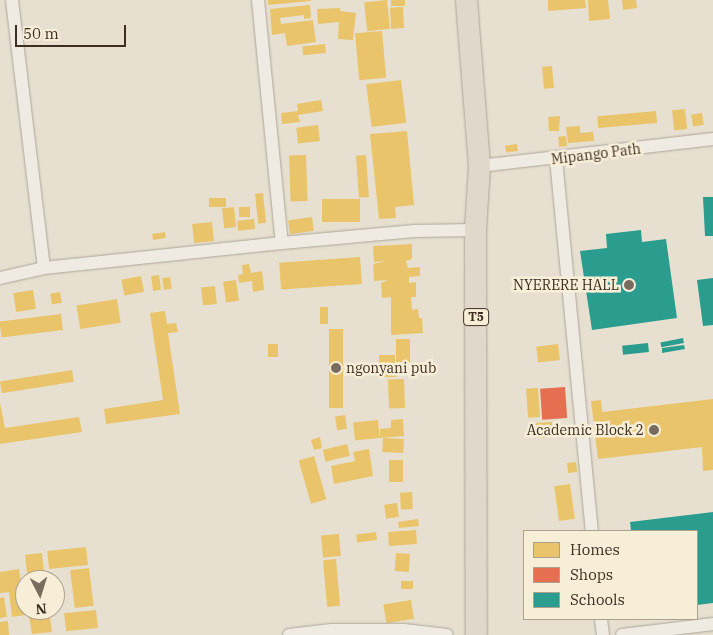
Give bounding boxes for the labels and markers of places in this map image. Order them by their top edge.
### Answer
place label: NYERERE HALL [513,277,619,293]
marker: NYERERE HALL [623,279,635,291]
place label: ngonyani pub [346,360,436,376]
marker: ngonyani pub [330,362,342,374]
place label: Academic Block 2 [527,422,644,438]
marker: Academic Block 2 [648,424,660,436]

